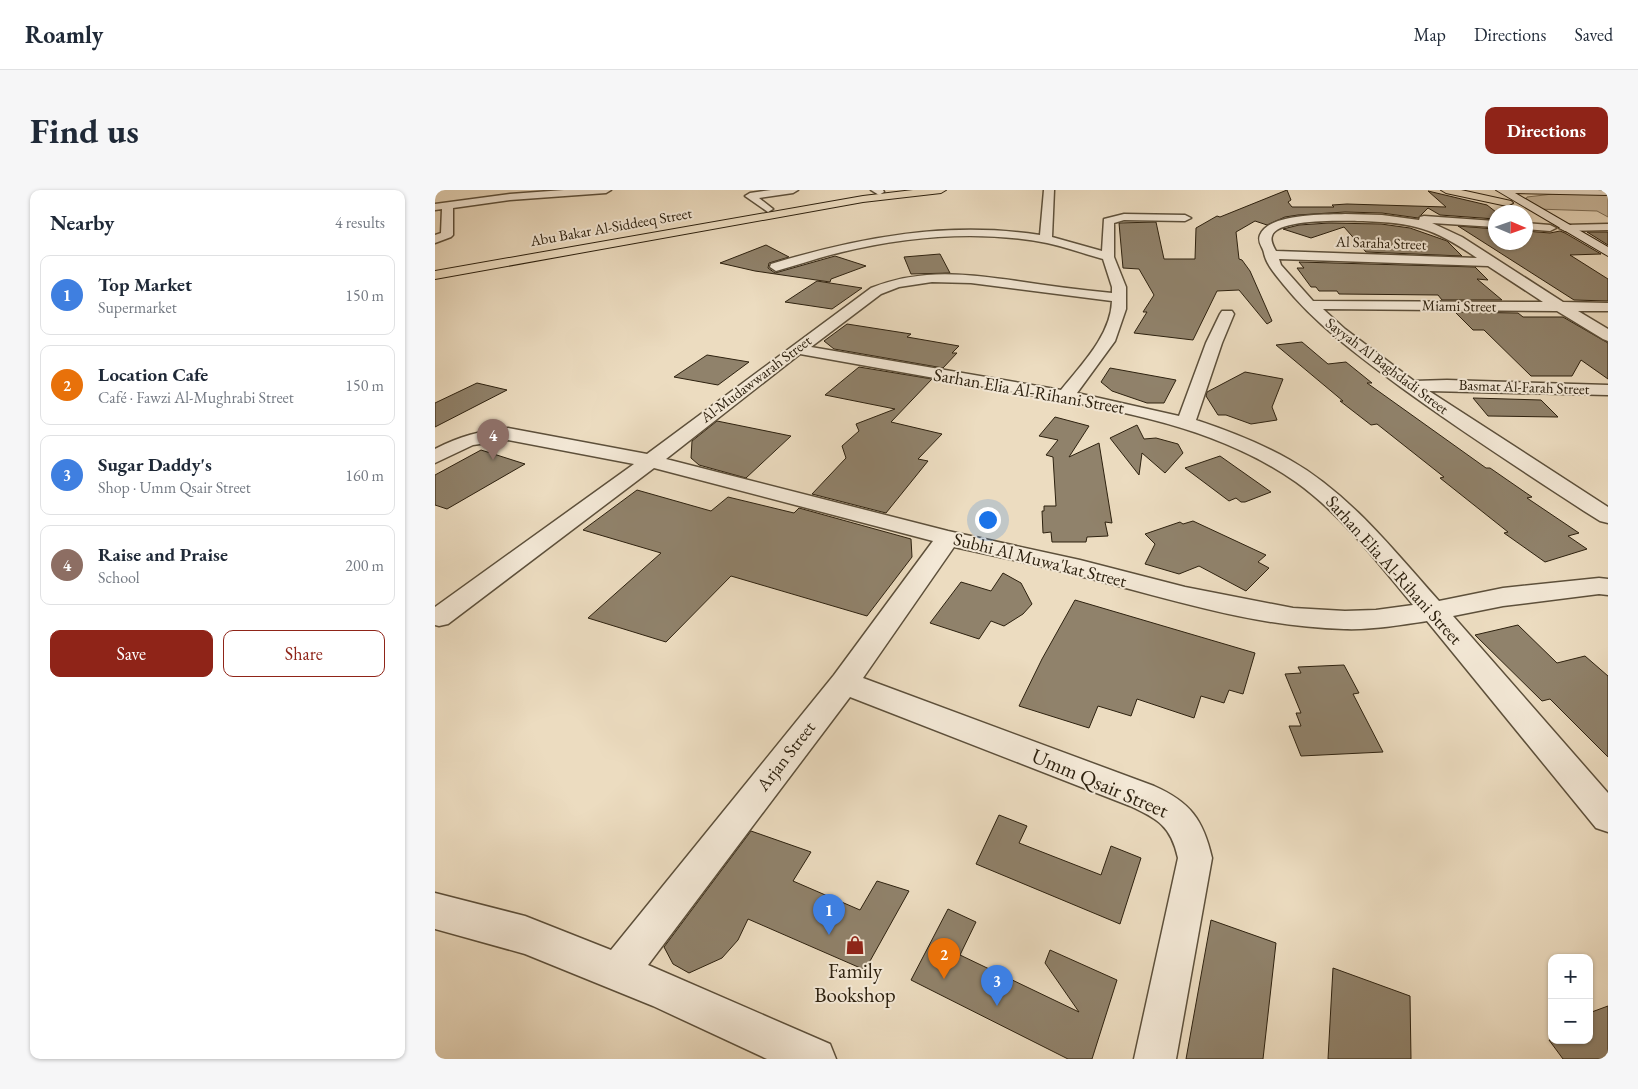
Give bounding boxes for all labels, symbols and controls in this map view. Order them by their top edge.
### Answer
text: Roamly [25,19,103,50]
text: Map [1414,23,1446,46]
text: Directions [1474,23,1546,46]
text: Saved [1574,23,1613,46]
button: Directions [1485,107,1608,154]
text: Find us [30,108,139,153]
street label: Abu Bakar Al-Siddeeq Street [528,203,694,250]
north arrow [1488,205,1533,250]
text: Nearby [50,209,114,236]
text: 4 results [335,212,385,233]
street label: Al Saraha Street [1334,231,1427,254]
text: Top Market [98,272,192,297]
text: 1 [63,285,71,306]
text: 150 m [345,285,384,306]
street label: Miami Street [1422,295,1497,316]
text: Supermarket [98,297,177,318]
street label: Sayyah Al Baghdadi Street [1322,313,1453,418]
street label: Al-Mudawwarah Street [696,331,815,427]
text: Location Cafe [98,362,208,387]
street label: Sarhan Elia Al-Rihani Street [932,362,1127,419]
text: 2 [63,375,71,396]
text: 150 m [345,375,384,396]
street label: Basmat Al-Farah Street [1458,375,1590,398]
text: Café · Fawzi Al-Mughrabi Street [98,387,294,408]
pin: 4 [477,419,509,460]
text: Sugar Daddy's [98,452,212,477]
text: 3 [63,465,71,486]
text: 160 m [345,465,384,486]
text: Shop · Umm Qsair Street [98,477,251,498]
street label: Sarhan Elia Al-Rihani Street [1321,490,1468,649]
your location [975,507,1001,533]
street label: Subhi Al Muwa'kat Street [951,527,1129,592]
text: Raise and Praise [98,542,228,567]
text: 4 [63,555,71,576]
text: 200 m [345,555,384,576]
text: School [98,567,140,588]
button: Save [50,630,213,677]
button: Share [223,630,385,677]
street label: Arjan Street [751,716,820,796]
street label: Umm Qsair Street [1027,742,1173,825]
pin: 1 [813,894,845,935]
shop icon: Family Bookshop [844,934,866,956]
pin: 2 [928,938,960,979]
map controls [1548,954,1593,1044]
button: + [1548,954,1593,999]
place label: Family Bookshop [814,957,896,1008]
pin: 3 [981,965,1013,1006]
button: − [1548,999,1593,1044]

